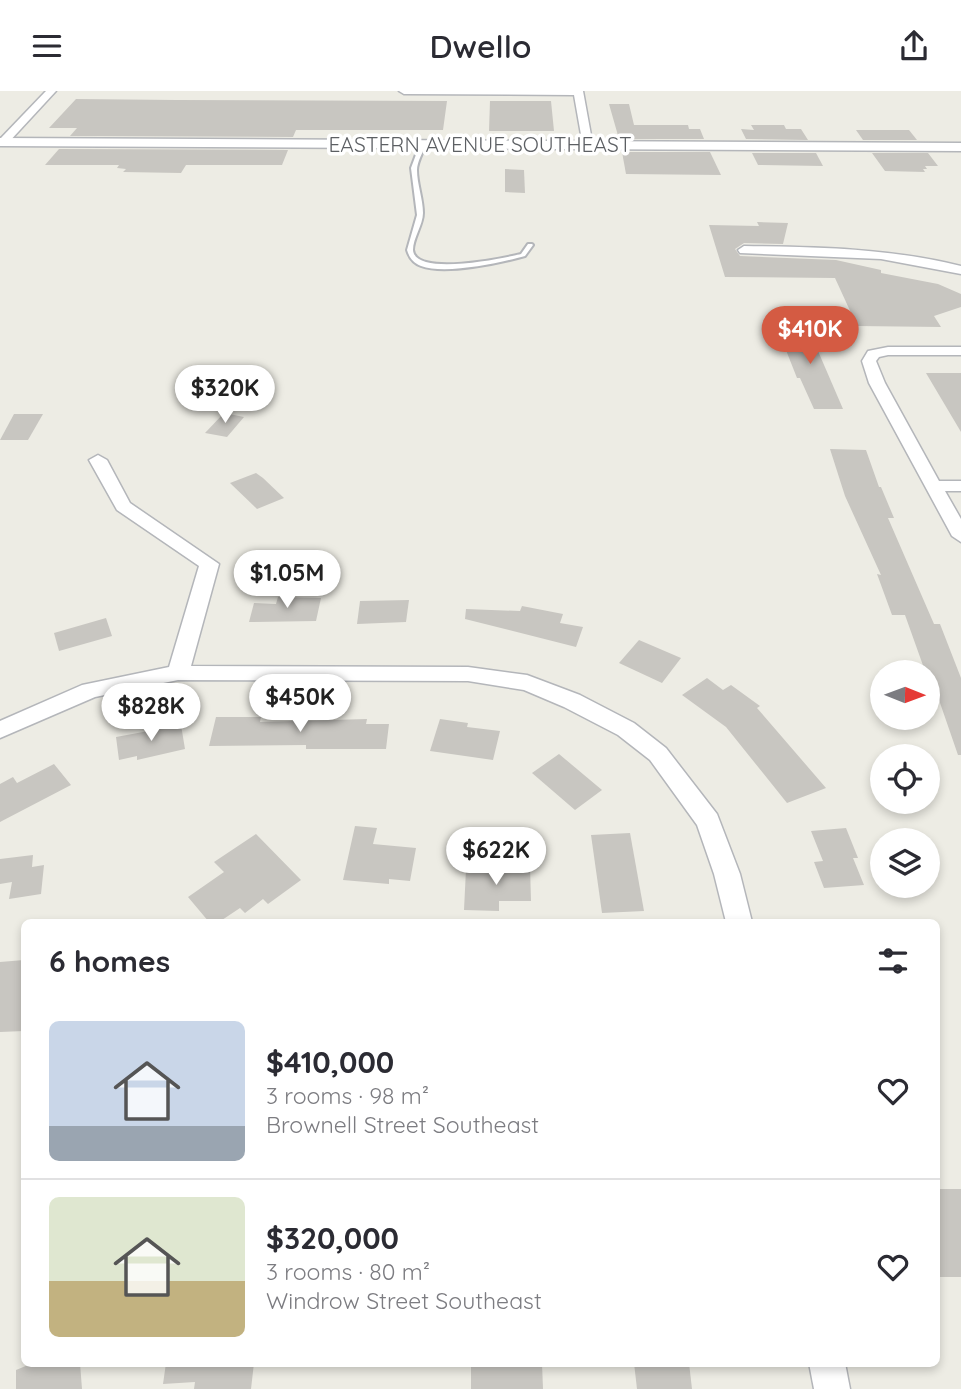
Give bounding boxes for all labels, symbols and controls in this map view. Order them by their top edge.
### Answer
text: Dwello [430,26,531,66]
icon: menu [28,27,66,65]
icon: share [895,27,933,65]
street label: EASTERN AVENUE SOUTHEAST [328,131,632,157]
pin: $410K [761,307,859,366]
text: $410K [778,314,842,343]
pin: $320K [176,365,274,425]
text: $320K [191,373,259,402]
pin: $1.05M [230,551,344,610]
text: $1.05M [250,558,324,587]
north arrow [870,660,940,730]
map controls [870,660,940,898]
pin: $450K [251,675,349,734]
text: $450K [265,682,335,711]
pin: $828K [102,683,200,743]
text: $828K [117,691,185,720]
button: locate [870,744,940,814]
pin: $622K [447,827,545,887]
button: layers [870,828,940,898]
text: $622K [462,835,530,864]
text: 6 homes [49,942,170,980]
icon: filters [874,942,912,980]
text: $410,000 [266,1043,394,1081]
icon: home [105,1049,189,1133]
icon: heart [874,1072,912,1110]
text: 3 rooms · 98 m² [266,1081,429,1110]
text: Brownell Street Southeast [266,1110,539,1139]
text: $320,000 [266,1219,399,1257]
icon: home [105,1225,189,1309]
icon: heart [874,1248,912,1286]
text: 3 rooms · 80 m² [266,1257,430,1286]
text: Windrow Street Southeast [266,1286,542,1315]

